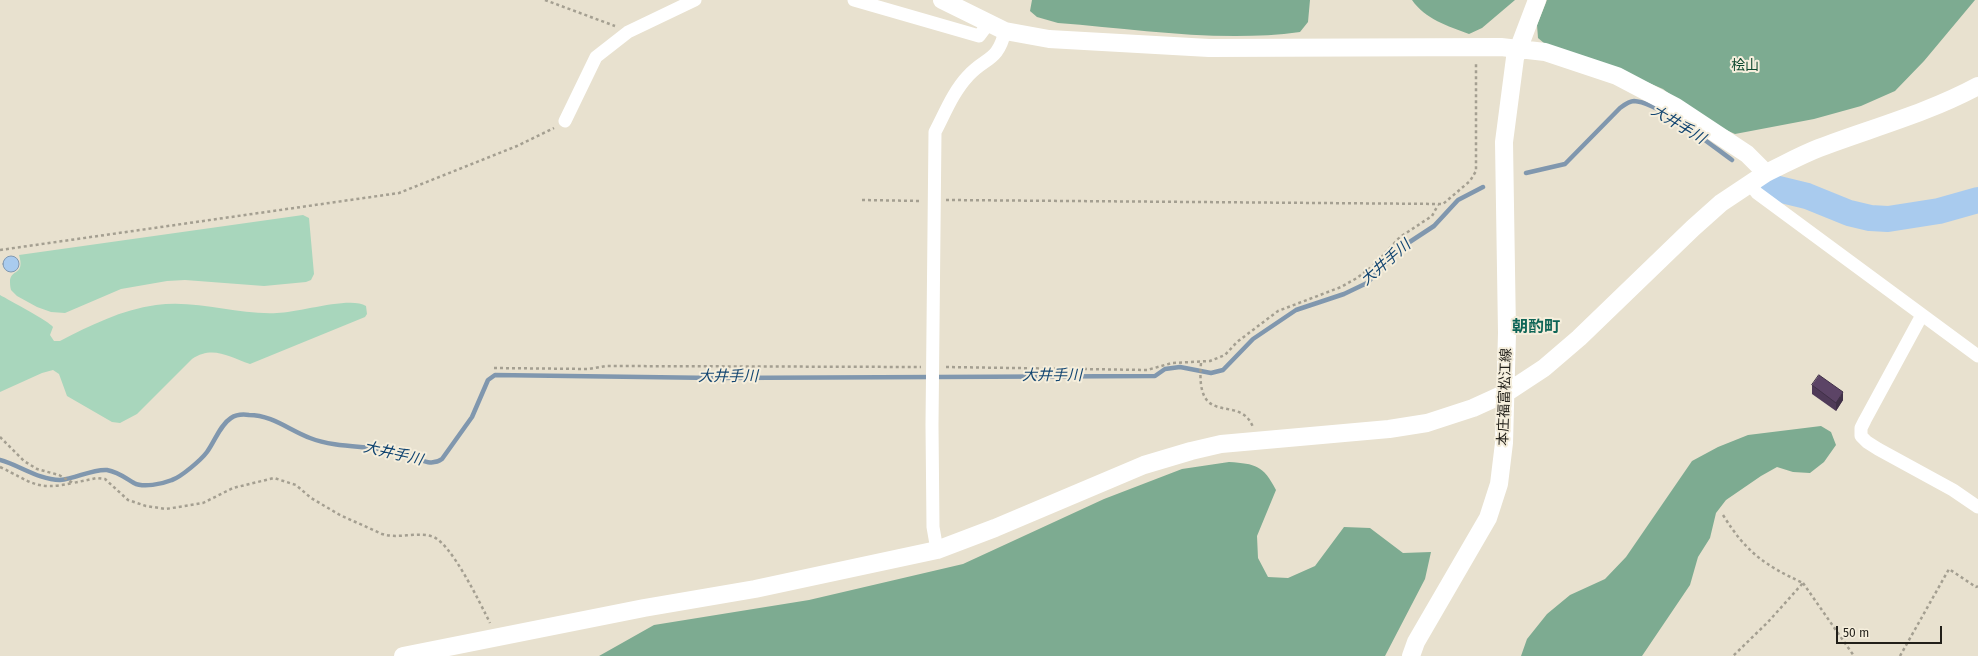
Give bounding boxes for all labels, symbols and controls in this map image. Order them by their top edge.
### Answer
park label: 桧山 [1731,58,1759,74]
water label: 大井手川 [1648,102,1708,148]
water label: 大井手川 [1357,237,1415,289]
district label: 朝酌町 [1512,318,1560,338]
street label: 本庄福富松江線 [1495,348,1515,446]
water label: 大井手川 [1022,367,1082,385]
water label: 大井手川 [698,368,758,386]
water label: 大井手川 [362,438,424,470]
scale bar [1838,618,1944,644]
text: 50 m [1843,626,1869,640]

